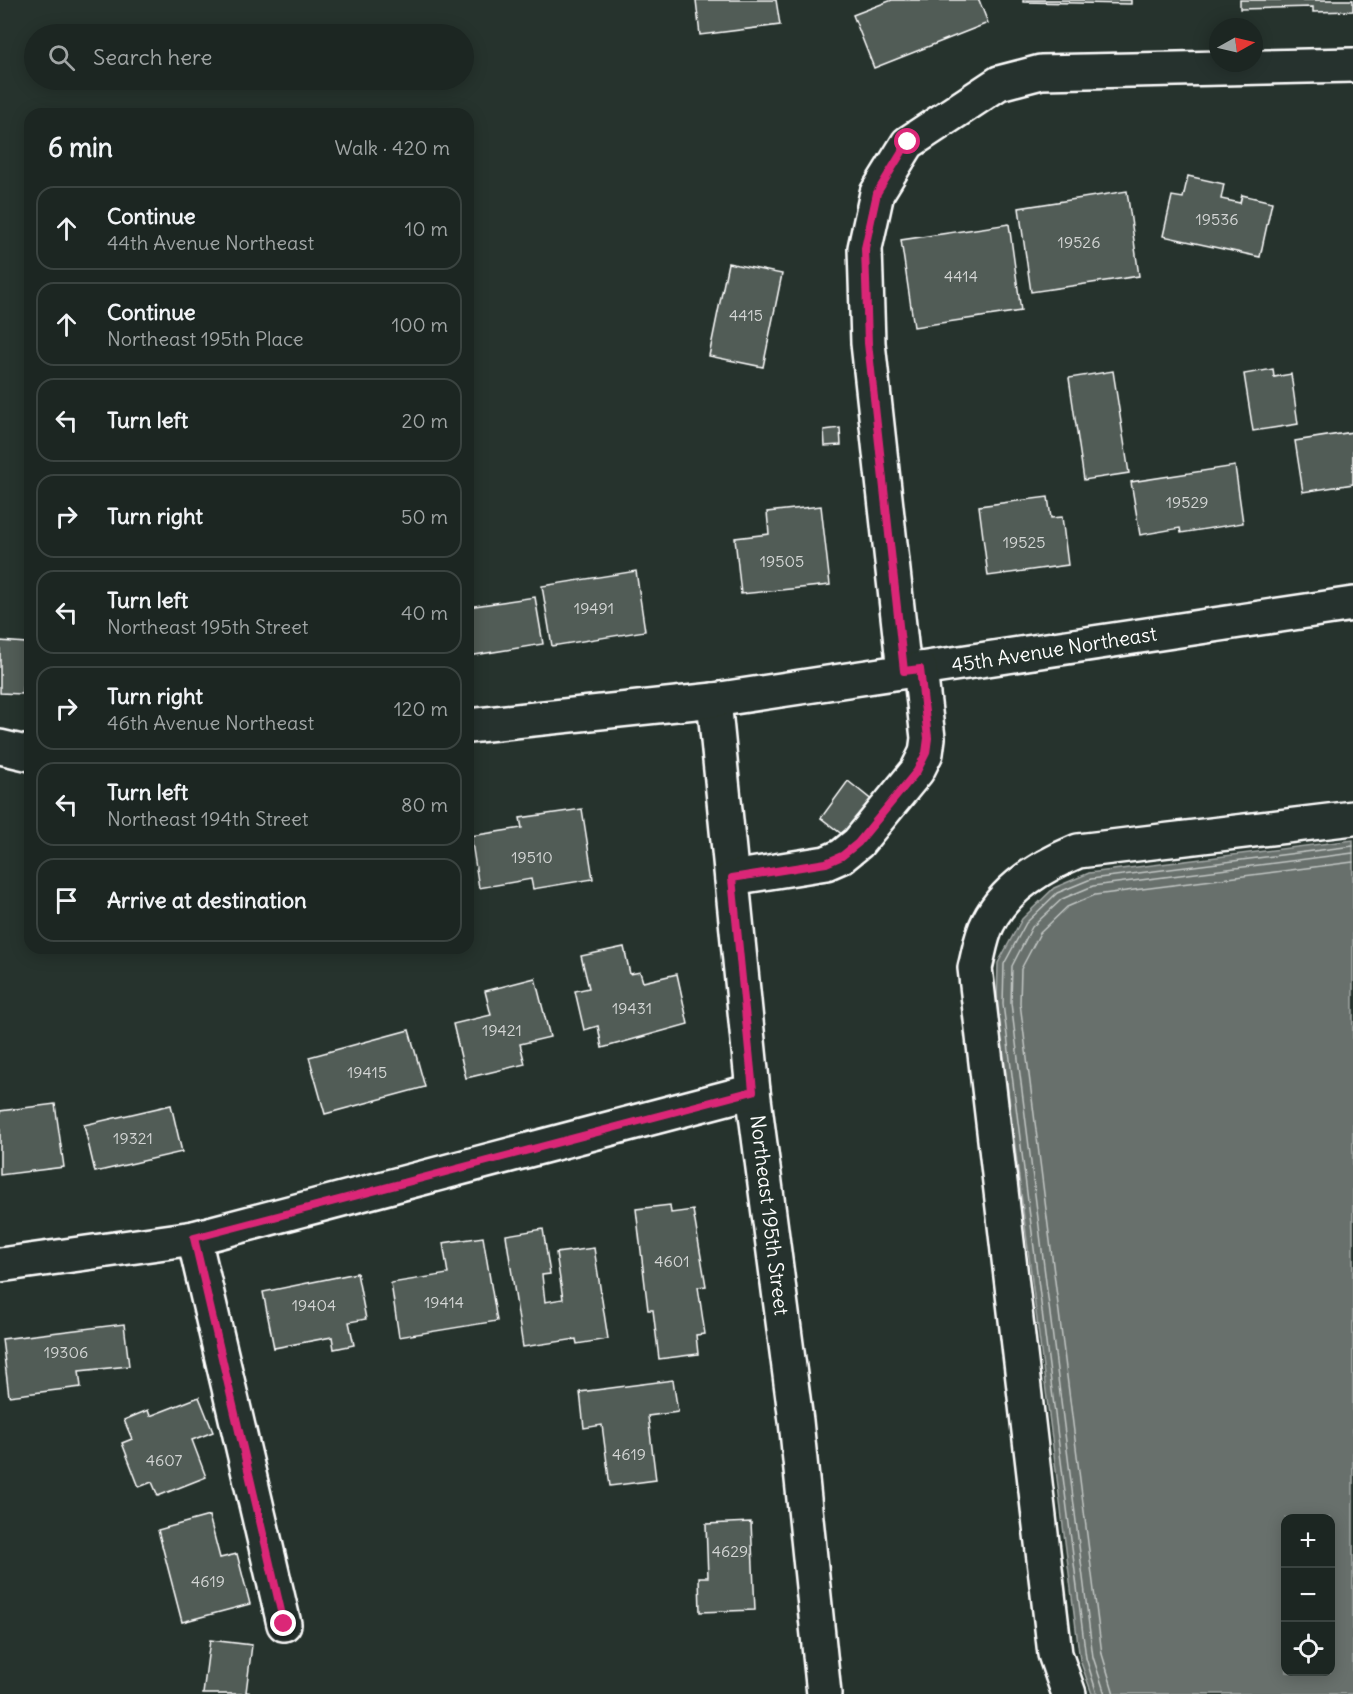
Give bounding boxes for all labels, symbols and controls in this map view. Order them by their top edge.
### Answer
north arrow [1209,18,1263,72]
search box [24,24,474,90]
icon: search [45,41,78,74]
text: Search here [93,43,212,71]
route start [894,128,920,154]
text: 6 min [48,131,113,164]
text: Walk · 420 m [334,135,450,160]
text: Continue [107,202,196,230]
house number: 19536 [1195,209,1239,229]
icon: ahead [50,212,83,245]
text: 10 m [405,216,448,241]
text: 44th Avenue Northeast [107,230,314,255]
house number: 19526 [1058,232,1100,252]
house number: 4414 [944,266,978,286]
text: Continue [107,298,196,326]
house number: 4415 [729,305,763,325]
icon: ahead [50,308,83,341]
text: 100 m [391,312,448,337]
text: Northeast 195th Place [107,326,304,351]
icon: left [50,404,83,437]
text: Turn left [107,406,188,434]
text: 20 m [402,408,448,433]
house number: 19529 [1166,492,1208,512]
icon: right [50,500,83,533]
text: Turn right [107,502,203,530]
text: 50 m [401,504,448,529]
house number: 19525 [1003,532,1045,552]
house number: 19505 [760,551,804,571]
text: Turn left [107,586,188,614]
icon: left [50,596,83,629]
house number: 19491 [574,598,614,618]
text: 40 m [401,600,448,625]
text: Northeast 195th Street [107,614,308,639]
street label: 45th Avenue Northeast [950,620,1159,678]
text: Turn right [107,682,203,710]
icon: right [50,692,83,725]
text: 120 m [394,696,448,721]
text: 46th Avenue Northeast [107,710,314,735]
text: Turn left [107,778,188,806]
icon: left [50,788,83,821]
text: 80 m [401,792,448,817]
text: Northeast 194th Street [107,806,309,831]
house number: 19510 [511,847,553,867]
icon: arrive [50,884,83,917]
text: Arrive at destination [107,886,307,914]
house number: 19431 [612,998,652,1018]
house number: 19421 [482,1020,522,1040]
house number: 19415 [347,1062,387,1082]
street label: Northeast 195th Street [745,1113,795,1317]
house number: 19321 [113,1128,153,1148]
house number: 4601 [654,1251,690,1271]
house number: 19414 [424,1292,464,1312]
house number: 19404 [292,1295,336,1315]
house number: 19306 [44,1342,88,1362]
house number: 4619 [612,1444,646,1464]
house number: 4607 [146,1450,182,1470]
map controls [1281,1514,1335,1676]
button: + [1281,1514,1335,1568]
house number: 4629 [712,1541,748,1561]
button: − [1281,1568,1335,1622]
house number: 4619 [191,1571,225,1591]
route end [270,1610,296,1636]
button: locate [1281,1622,1335,1676]

